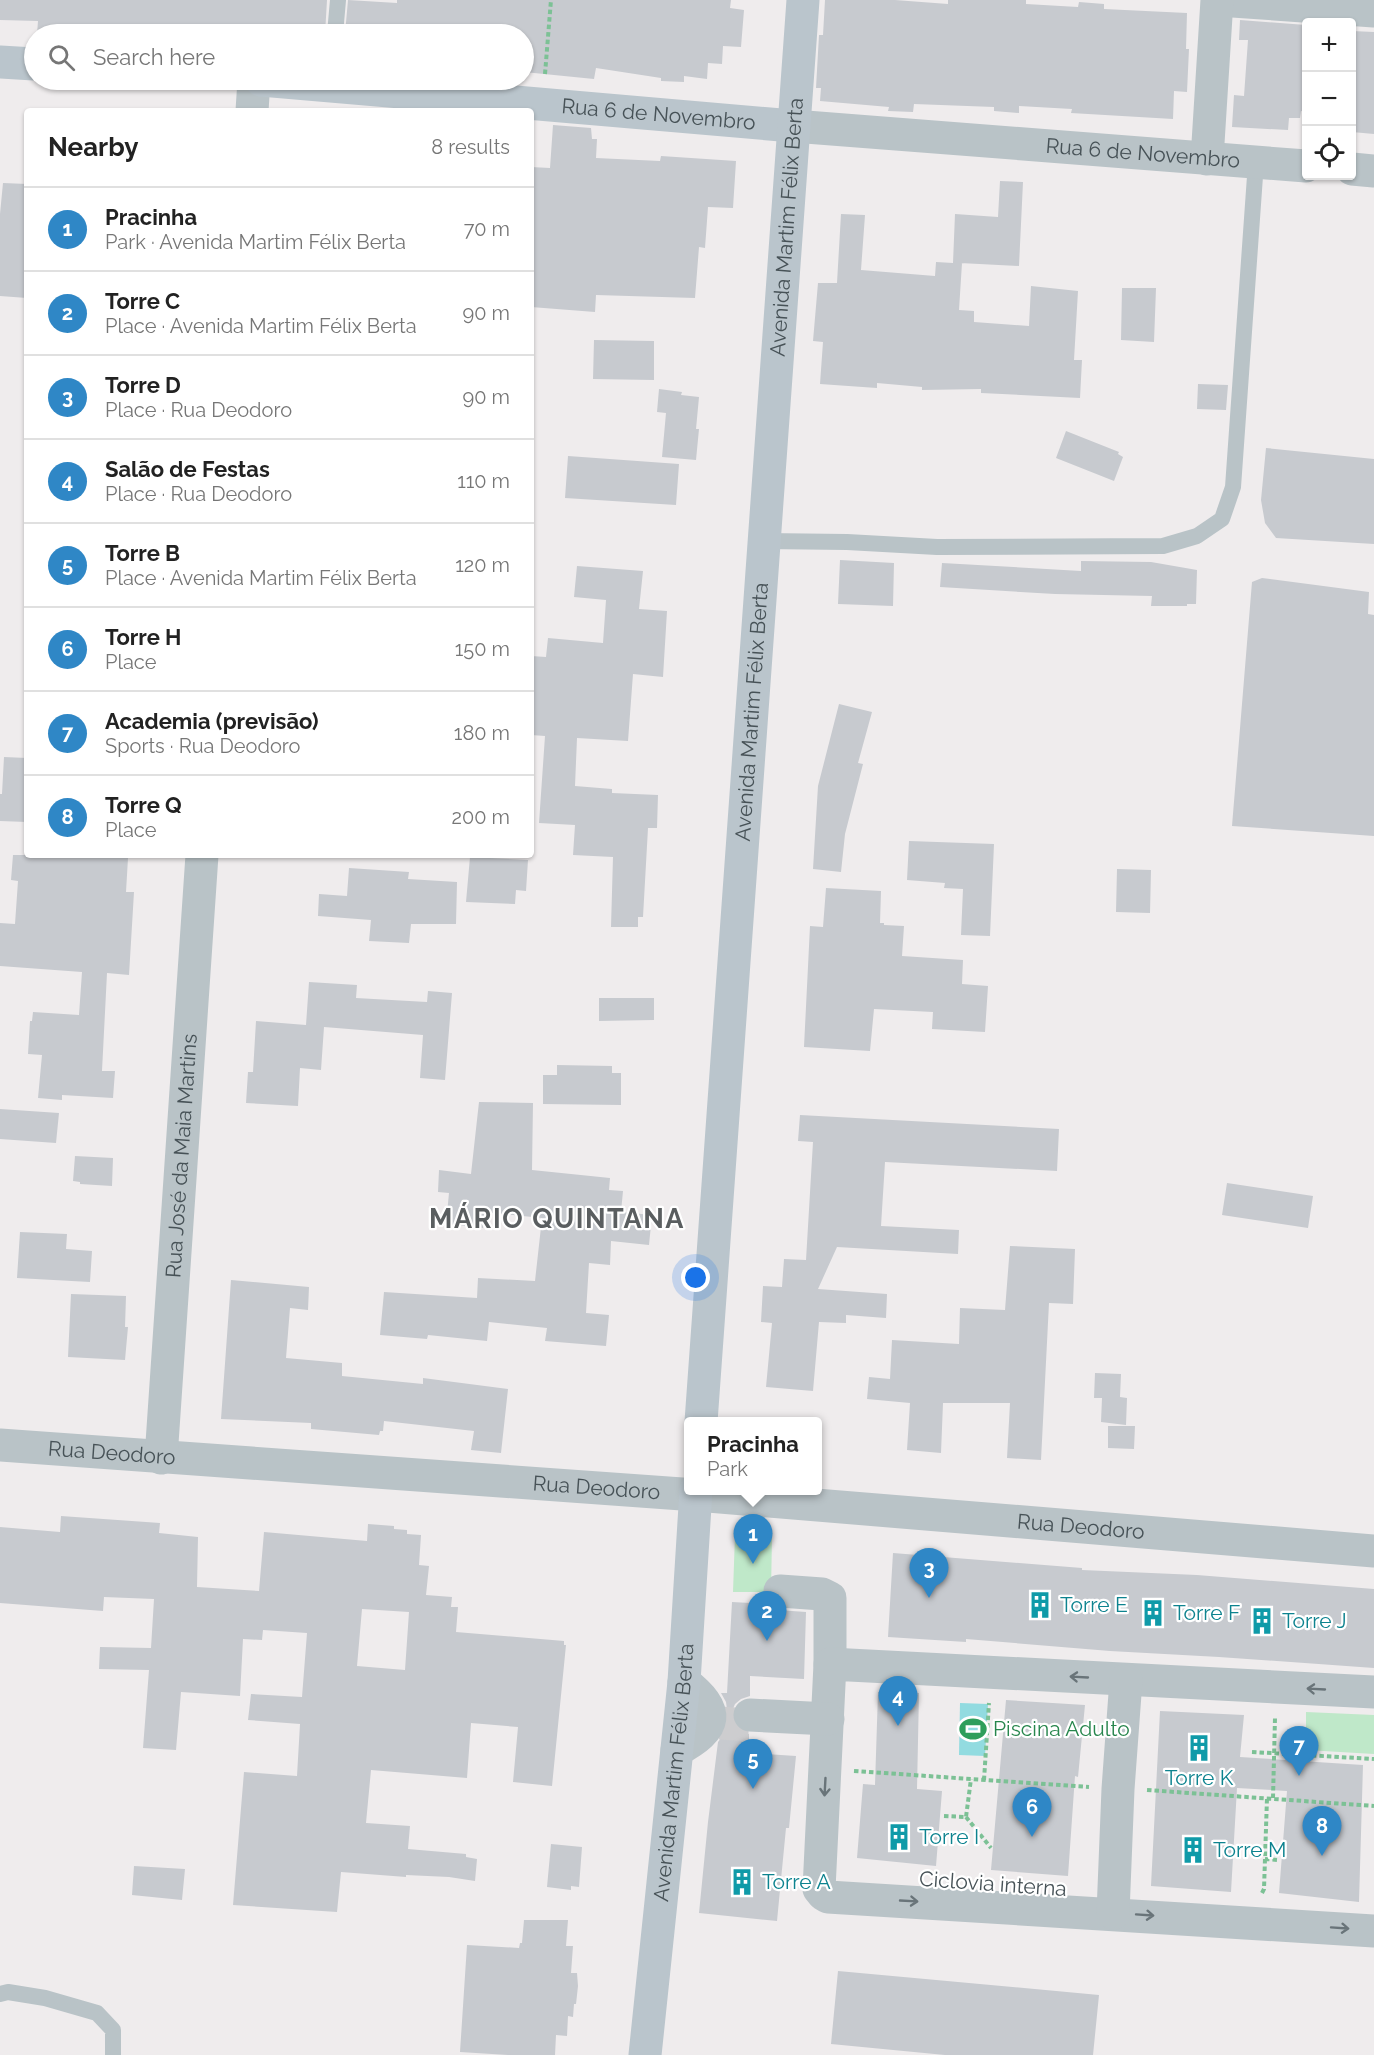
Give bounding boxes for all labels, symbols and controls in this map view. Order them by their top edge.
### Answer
map controls [1302,18,1356,180]
button: + [1302,18,1356,72]
search box [24,24,534,90]
icon: search [45,41,78,74]
text: Search here [93,44,215,70]
button: − [1302,72,1356,126]
street label: Rua 6 de Novembro [560,93,757,135]
street label: Avenida Martim Félix Berta [764,97,808,357]
button: locate [1302,126,1356,180]
text: Nearby [48,132,138,162]
street label: Rua 6 de Novembro [1045,133,1241,173]
text: 8 results [431,135,510,159]
text: Pracinha [105,204,197,230]
text: 1 [63,217,72,241]
text: 70 m [464,217,510,241]
text: Park · Avenida Martim Félix Berta [105,230,406,254]
text: Torre C [105,288,180,314]
text: 2 [62,301,73,325]
text: 90 m [463,301,510,325]
text: Place · Avenida Martim Félix Berta [105,314,417,338]
text: Torre D [105,372,181,398]
text: 3 [62,385,73,409]
text: 90 m [463,385,510,409]
text: Place · Rua Deodoro [105,398,292,422]
text: Salão de Festas [105,456,270,482]
text: 4 [62,469,73,493]
text: 110 m [457,469,510,493]
text: Place · Rua Deodoro [105,482,292,506]
text: Torre B [105,540,180,566]
text: 5 [62,553,73,577]
text: 120 m [455,553,510,577]
text: Place · Avenida Martim Félix Berta [105,566,417,590]
street label: Avenida Martim Félix Berta [730,582,773,842]
text: Torre H [105,624,182,650]
text: 6 [61,637,74,661]
text: 150 m [455,637,510,661]
text: Place [105,650,156,674]
text: Academia (previsão) [105,708,319,734]
text: 7 [62,721,73,745]
text: 180 m [454,721,510,745]
text: Sports · Rua Deodoro [105,734,300,758]
text: Torre Q [105,792,182,818]
text: 8 [61,805,74,829]
text: 200 m [452,805,510,829]
text: Place [105,818,156,842]
street label: Rua José da Maia Martins [160,1033,202,1279]
district label: MÁRIO QUINTANA [429,1202,685,1234]
your location [681,1263,710,1292]
popup [684,1417,822,1495]
text: Pracinha [707,1431,799,1457]
street label: Rua Deodoro [47,1435,176,1470]
text: Park [707,1457,748,1481]
street label: Rua Deodoro [532,1470,661,1504]
street label: Rua Deodoro [1016,1509,1146,1544]
pin: 1 [734,1514,772,1564]
pin: 3 [910,1548,948,1598]
building icon: Torre E [1025,1590,1055,1620]
pin: 2 [748,1592,786,1641]
place label: Torre E [1060,1592,1128,1617]
building icon: Torre F [1138,1598,1168,1628]
place label: Torre F [1173,1600,1240,1625]
building icon: Torre J [1247,1606,1277,1636]
place label: Torre J [1282,1608,1347,1633]
street label: Avenida Martim Félix Berta [648,1643,698,1903]
one-way arrow [1069,1672,1089,1683]
pin: 4 [878,1676,918,1726]
one-way arrow [1306,1684,1326,1695]
sports icon: Piscina Adulto [958,1714,988,1744]
place label: Piscina Adulto [993,1716,1130,1741]
pin: 7 [1280,1726,1318,1776]
building icon: Torre K [1184,1733,1214,1763]
pin: 5 [734,1740,772,1789]
place label: Torre K [1165,1765,1234,1790]
one-way arrow [820,1777,831,1797]
pin: 6 [1012,1788,1052,1837]
pin: 8 [1302,1806,1342,1856]
building icon: Torre I [884,1822,914,1852]
place label: Torre I [919,1824,979,1849]
building icon: Torre M [1178,1835,1208,1865]
place label: Torre M [1213,1837,1286,1862]
street label: Ciclovia interna [918,1866,1068,1901]
building icon: Torre A [727,1867,757,1897]
place label: Torre A [762,1869,831,1894]
one-way arrow [898,1896,918,1907]
one-way arrow [1135,1910,1155,1921]
one-way arrow [1330,1923,1349,1934]

